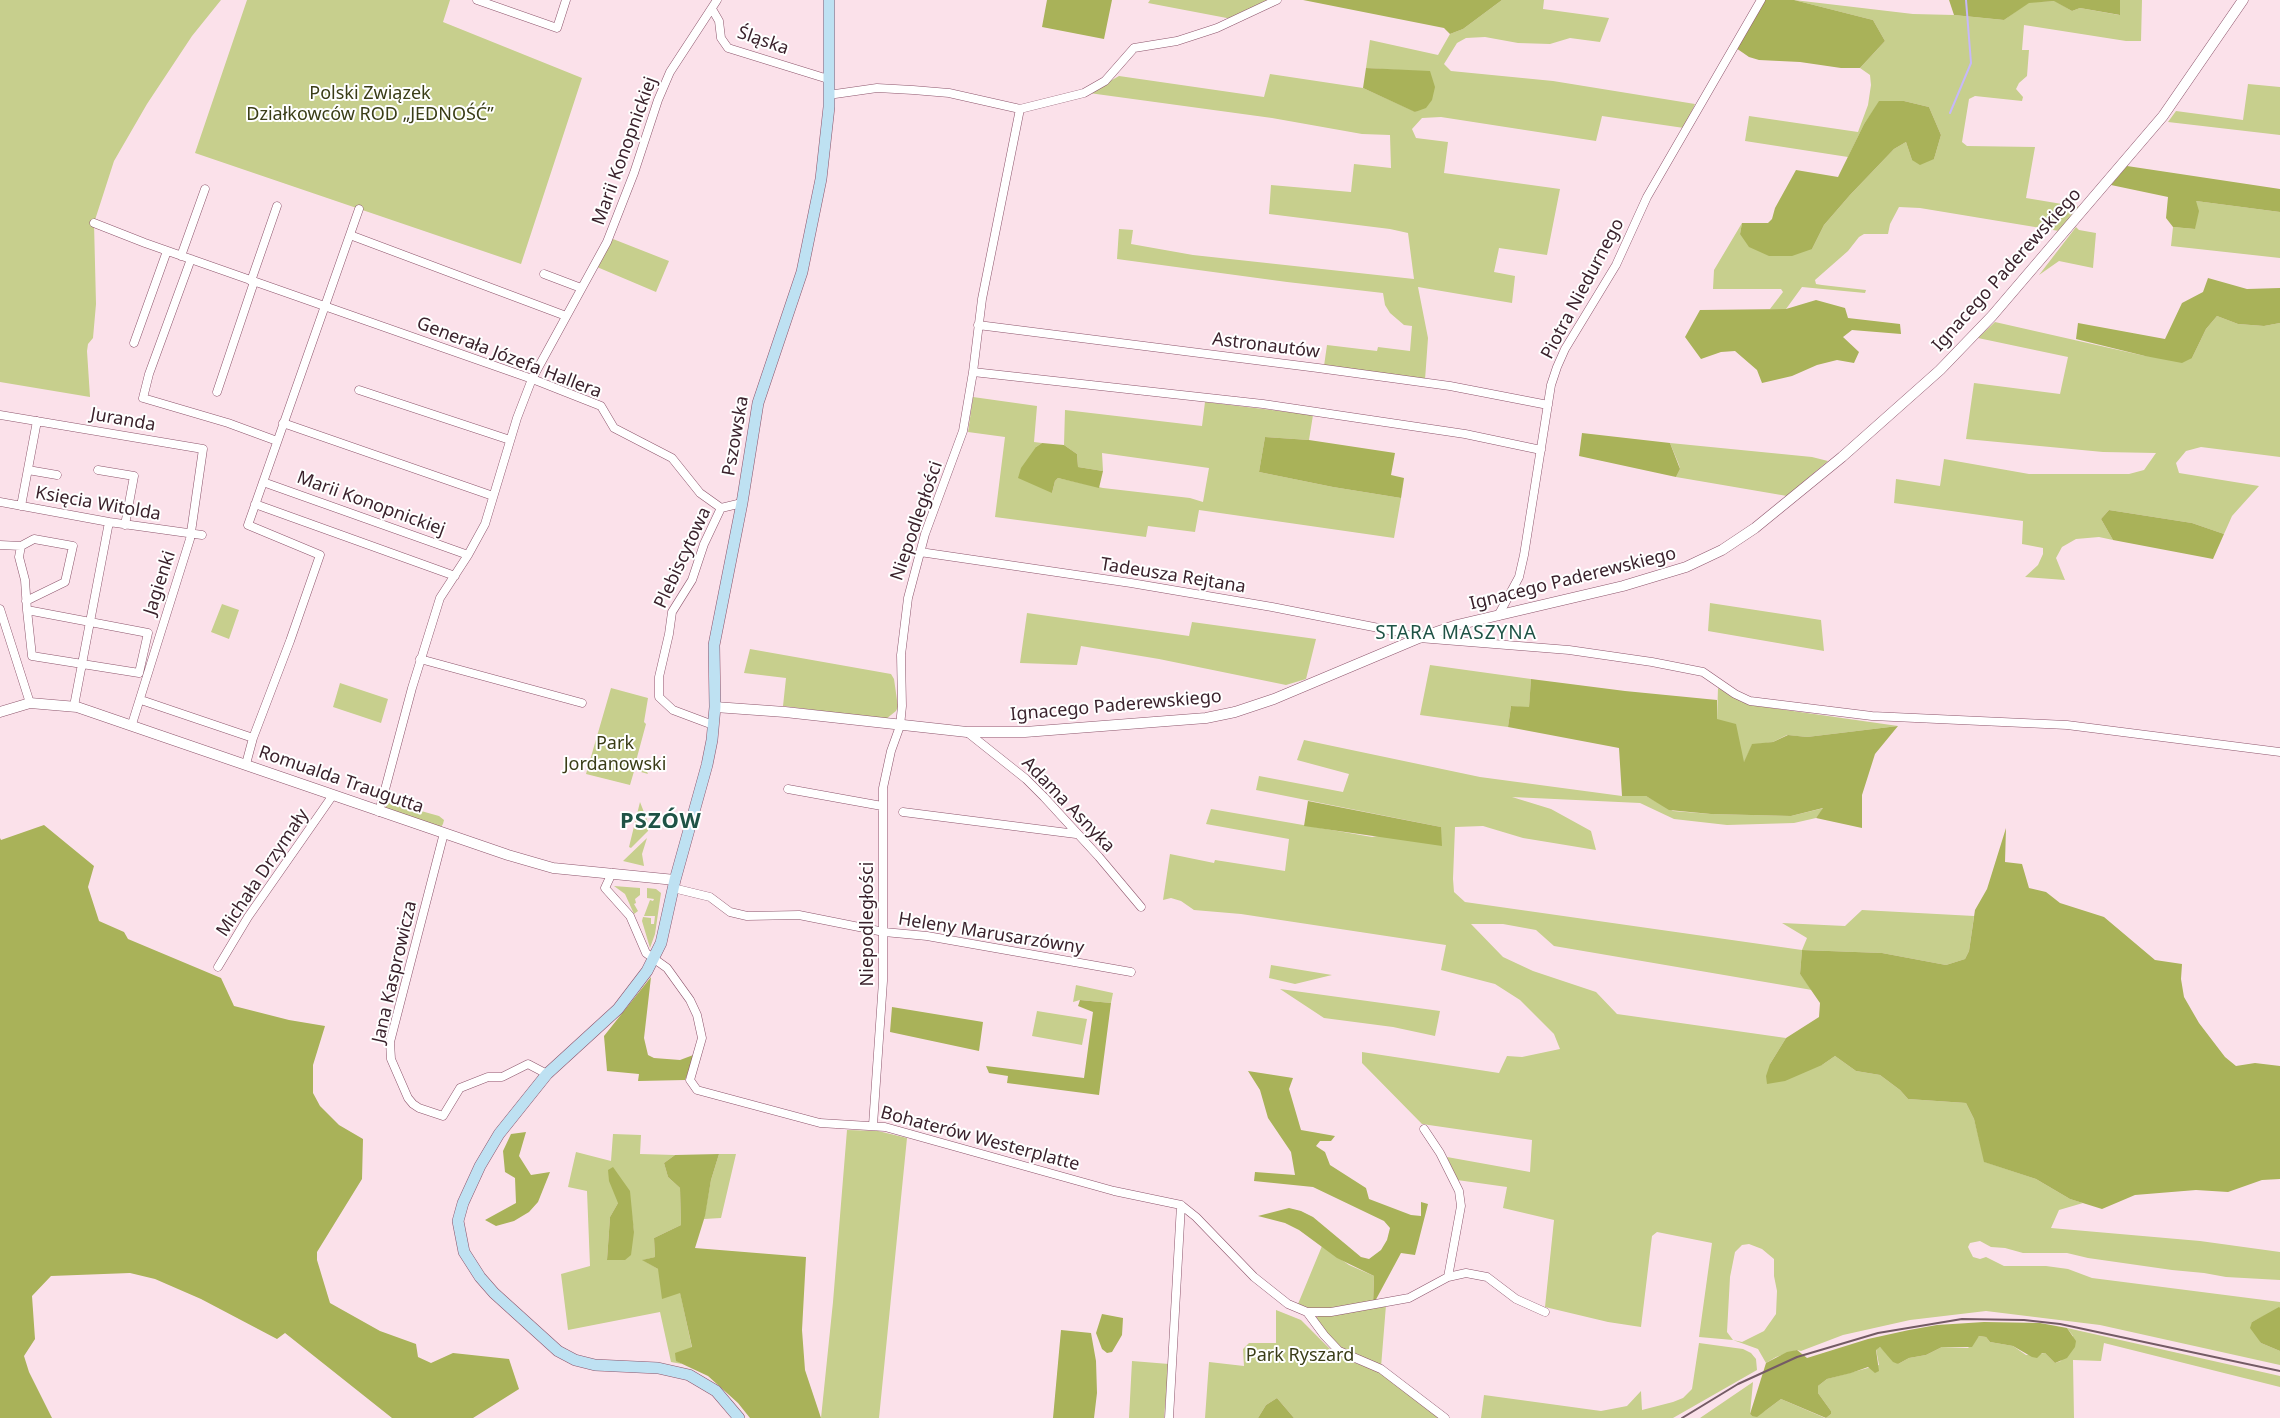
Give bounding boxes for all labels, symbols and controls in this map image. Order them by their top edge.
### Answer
street label: Śląska [734,22,792,60]
street label: Marii Konopnickiej [588,74,662,228]
park label: Polski Związek Działkowców ROD „JEDNOŚĆ” [246,83,494,126]
street label: Ignacego Paderewskiego [1928,184,2086,356]
street label: Piotra Niedurnego [1537,215,1629,363]
street label: Generała Józefa Hallera [413,313,605,403]
street label: Astronautów [1211,329,1321,363]
street label: Pszowska [718,394,754,478]
street label: Juranda [89,404,157,436]
street label: Niepodległości [886,458,948,584]
street label: Marii Konopnickiej [294,467,448,541]
street label: Księcia Witolda [33,482,163,526]
street label: Plebiscytowa [650,504,716,612]
street label: Ignacego Paderewskiego [1468,543,1678,615]
street label: Jagienki [139,548,181,618]
street label: Tadeusza Rejtana [1099,554,1247,598]
district label: STARA MASZYNA [1374,623,1538,645]
street label: Ignacego Paderewskiego [1009,686,1223,726]
park label: Park Jordanowski [564,733,666,776]
street label: Romualda Traugutta [256,742,426,818]
street label: Adama Asnyka [1017,753,1119,857]
street label: Michała Drzymały [212,805,314,941]
district label: PSZÓW [619,809,703,835]
street label: Niepodległości [857,862,879,986]
street label: Jana Kasprowicza [368,899,422,1045]
street label: Heleny Marusarzówny [897,909,1085,959]
street label: Bohaterów Westerplatte [878,1102,1082,1176]
park label: Park Ryszard [1246,1345,1354,1367]

